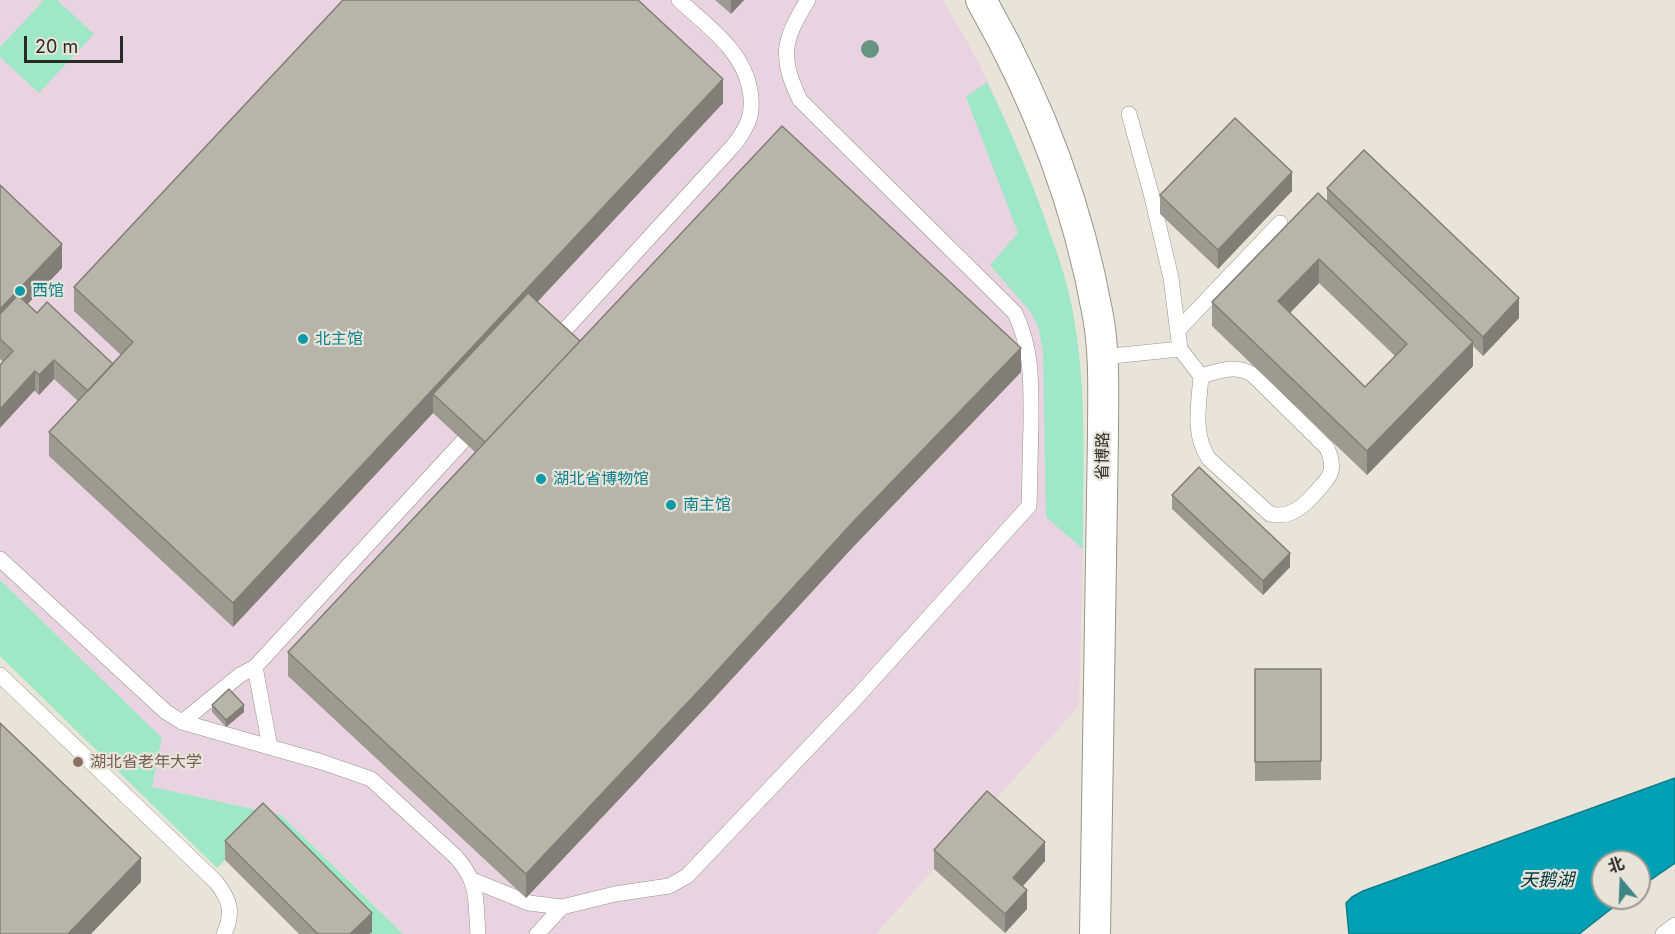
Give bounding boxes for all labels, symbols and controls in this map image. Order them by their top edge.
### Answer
scale bar [27,24,126,62]
text: 20 m [35,36,78,57]
place label: 西馆 [32,281,64,301]
marker: 西馆 [13,284,27,298]
place label: 北主馆 [315,329,363,349]
marker: 北主馆 [296,332,310,346]
street label: 省博路 [1093,432,1113,480]
place label: 湖北省博物馆 [553,469,649,489]
marker: 湖北省博物馆 [534,472,548,486]
place label: 南主馆 [683,495,731,515]
marker: 南主馆 [664,498,678,512]
place label: 湖北省老年大学 [90,752,202,772]
marker: 湖北省老年大学 [71,755,85,769]
north arrow [1591,850,1651,910]
text: 北 [1605,853,1627,877]
water label: 天鹅湖 [1520,870,1574,892]

